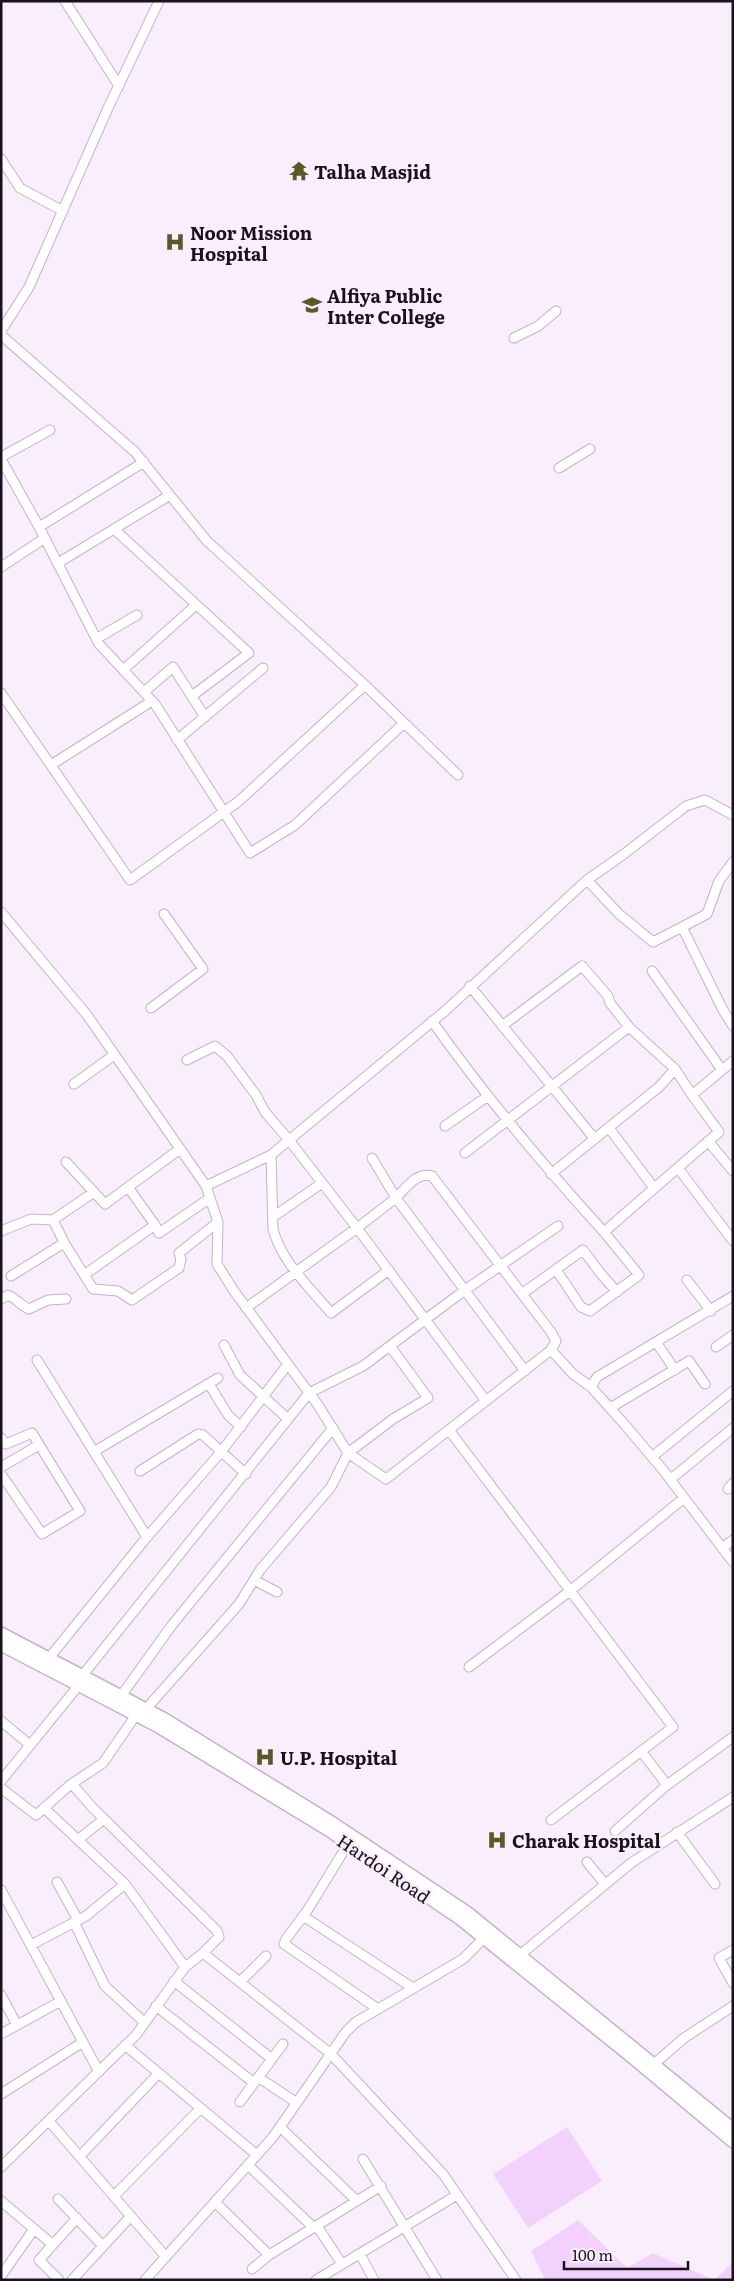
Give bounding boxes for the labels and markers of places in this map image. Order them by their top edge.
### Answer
place label: Talha Masjid [314,158,431,185]
temple icon: Talha Masjid [288,160,310,182]
place label: Noor Mission Hospital [190,219,313,267]
hospital icon: Noor Mission Hospital [164,231,186,253]
place label: Alfiya Public Inter College [327,282,445,330]
school or university icon: Alfiya Public Inter College [301,294,323,316]
place label: U.P. Hospital [280,1744,398,1771]
hospital icon: U.P. Hospital [254,1746,276,1768]
place label: Charak Hospital [512,1827,661,1854]
hospital icon: Charak Hospital [486,1829,508,1851]

